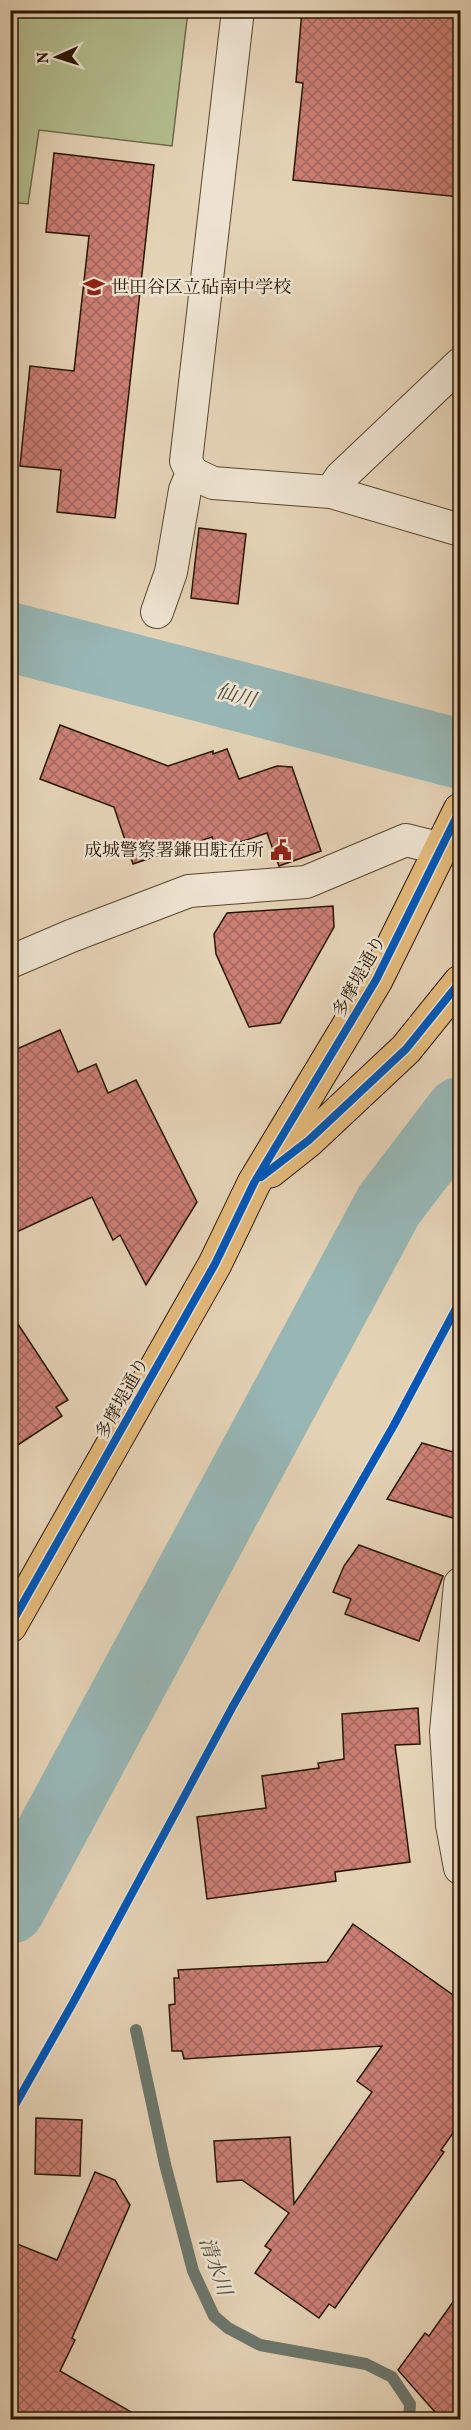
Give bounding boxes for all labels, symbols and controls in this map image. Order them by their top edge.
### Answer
north arrow [27,27,87,87]
text: N [33,51,55,64]
school or university icon: 世田谷区立砧南中学校 [82,275,106,299]
place label: 世田谷区立砧南中学校 [111,276,291,301]
water label: 仙川 [213,678,260,716]
public building icon: 成城警察署鎌田駐在所 [269,838,293,862]
place label: 成城警察署鎌田駐在所 [84,839,264,864]
street label: 多摩堤通り [328,931,393,1022]
street label: 多摩堤通り [91,1353,156,1444]
water label: 清水川 [191,2234,238,2301]

